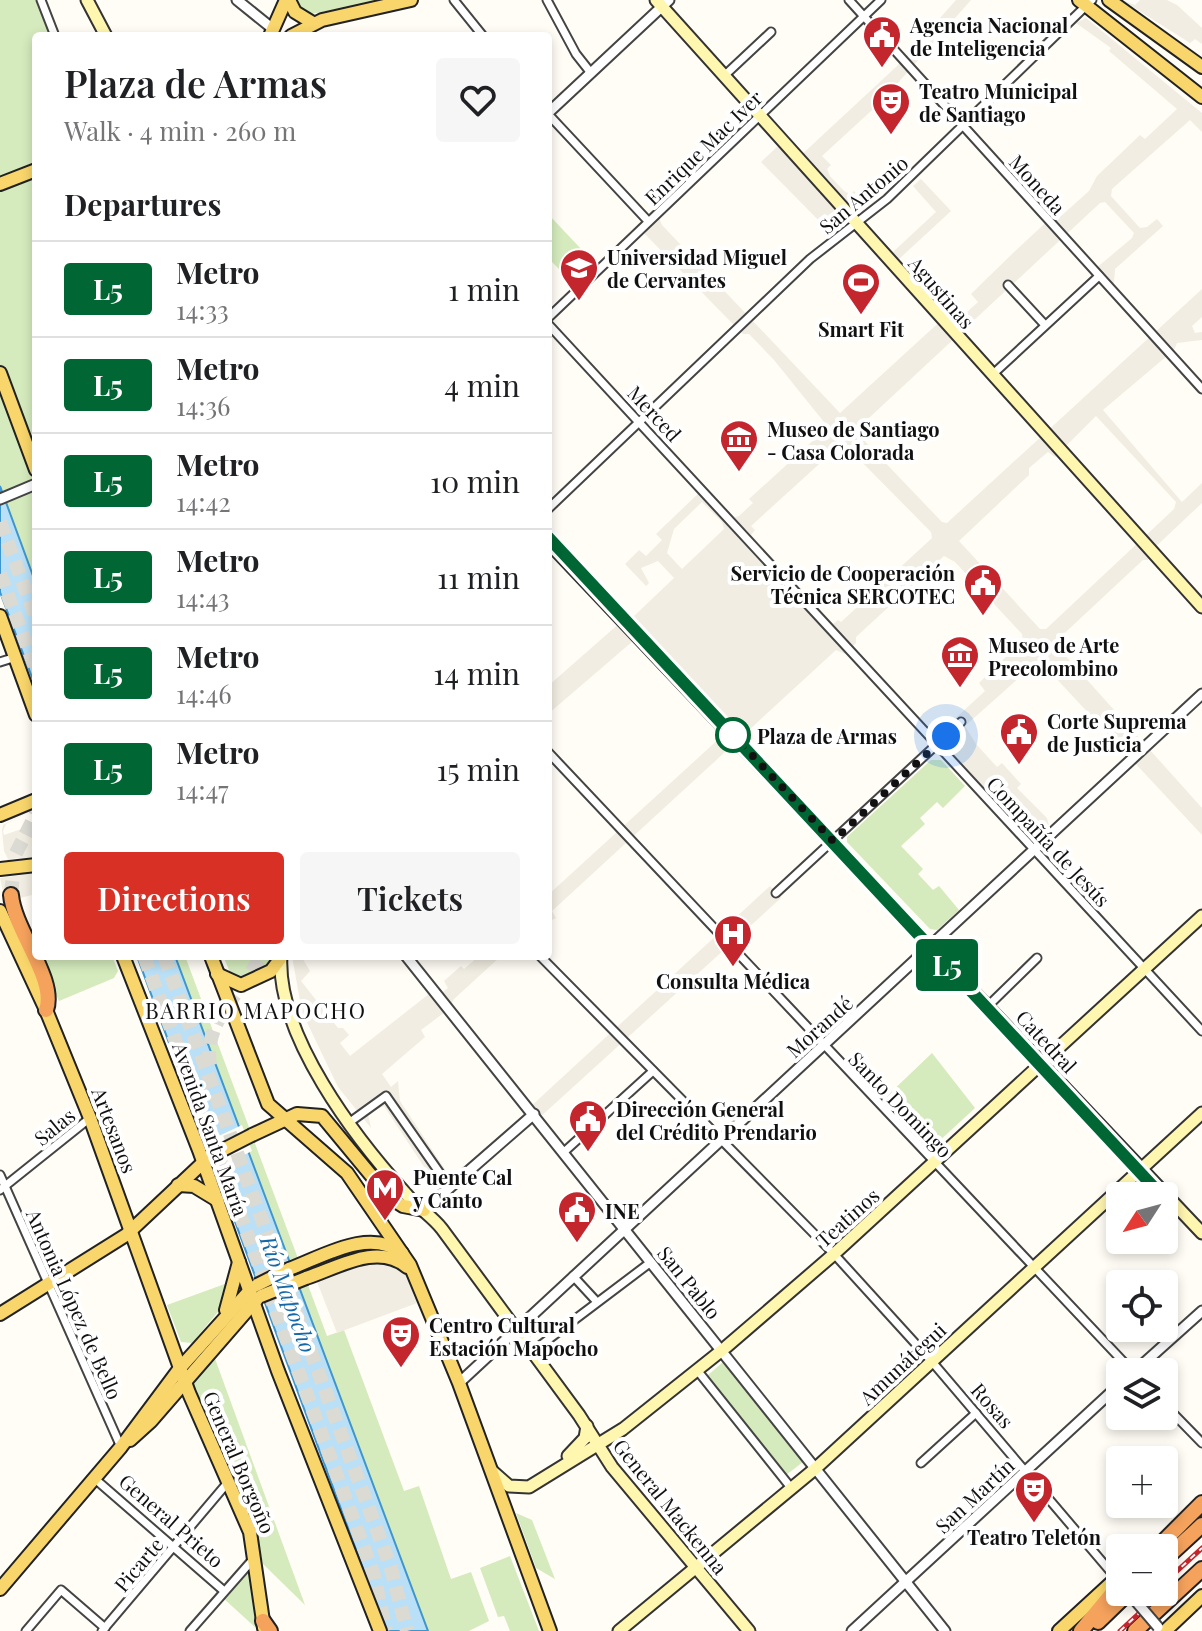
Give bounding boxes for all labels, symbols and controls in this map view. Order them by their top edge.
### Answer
place label: Agencia Nacional de Inteligencia [909,11,1068,61]
public building icon: Agencia Nacional de Inteligencia [861,14,903,69]
text: Plaza de Armas [64,57,327,108]
button: heart [436,58,520,142]
place label: Teatro Municipal de Santiago [919,77,1078,127]
theatre icon: Teatro Municipal de Santiago [870,81,912,136]
street label: Enrique Mac Iver [638,84,768,210]
text: Walk · 4 min · 260 m [64,113,296,148]
street label: Moneda [1004,148,1072,220]
street label: San Antonio [813,149,913,239]
text: Departures [64,184,221,224]
place label: Universidad Miguel de Cervantes [607,243,787,293]
school or university icon: Universidad Miguel de Cervantes [558,247,600,302]
street label: Agustinas [902,249,981,334]
text: Metro [176,252,259,292]
sports icon: Smart Fit [840,261,882,316]
text: 1 min [448,269,520,309]
text: L5 [93,270,123,307]
text: 14:33 [176,292,229,327]
place label: Smart Fit [818,315,905,342]
text: Metro [176,348,259,388]
text: 4 min [444,365,520,405]
text: L5 [93,366,123,403]
street label: Merced [622,379,688,447]
text: 14:36 [176,388,231,423]
place label: Museo de Santiago - Casa Colorada [767,415,939,465]
museum icon: Museo de Santiago - Casa Colorada [718,418,760,473]
text: Metro [176,444,259,484]
text: 10 min [430,461,520,501]
text: L5 [93,462,123,499]
text: 14:42 [176,484,231,519]
text: Metro [176,540,259,580]
text: 11 min [437,557,520,597]
text: L5 [93,558,123,595]
place label: Servicio de Cooperación Técnica SERCOTEC [731,559,956,609]
public building icon: Servicio de Cooperación Técnica SERCOTEC [962,562,1004,617]
text: 14:43 [176,580,229,615]
place label: Museo de Arte Precolombino [988,631,1119,681]
museum icon: Museo de Arte Precolombino [939,634,981,689]
text: Metro [176,636,259,676]
text: 14 min [433,653,520,693]
text: L5 [93,654,123,691]
text: 14:46 [176,676,232,711]
place label: Corte Suprema de Justicia [1047,707,1187,757]
public building icon: Corte Suprema de Justicia [998,711,1040,766]
your location [926,716,966,756]
marker: Plaza de Armas [716,718,750,752]
place label: Plaza de Armas [757,722,897,749]
text: Metro [176,732,259,772]
text: 15 min [436,749,520,789]
text: L5 [93,750,123,787]
street label: Compañía de Jesús [981,770,1117,912]
text: 14:47 [176,772,228,807]
button: Directions [64,852,284,944]
button: Tickets [300,852,520,944]
hospital icon: Consulta Médica [712,913,754,968]
line badge: L5 [911,939,983,991]
text: L5 [932,946,962,983]
place label: Consulta Médica [656,967,811,994]
street label: Morandé [780,989,858,1063]
district label: BARRIO MAPOCHO [145,995,367,1025]
street label: Catedral [1011,1004,1083,1079]
street label: Avenida Santa María [167,1037,255,1220]
street label: Santo Domingo [843,1045,959,1163]
street label: Artesanos [86,1082,144,1177]
place label: Dirección General del Crédito Prendario [616,1095,817,1145]
public building icon: Dirección General del Crédito Prendario [567,1098,609,1153]
street label: Salas [28,1101,80,1151]
place label: Puente Cal y Canto [412,1163,513,1213]
metro station icon: Puente Cal y Canto [364,1167,406,1222]
street label: Teatinos [810,1181,884,1253]
north arrow [1106,1182,1178,1254]
map controls [1106,1182,1178,1606]
public building icon: INE [556,1189,598,1244]
place label: INE [605,1197,640,1224]
street label: Antonia López de Bello [20,1204,129,1403]
water label: Río Mapocho [254,1230,324,1357]
street label: San Pablo [652,1240,728,1324]
button: locate [1106,1270,1178,1342]
place label: Centro Cultural Estación Mapocho [429,1311,598,1361]
theatre icon: Centro Cultural Estación Mapocho [380,1314,422,1369]
street label: Amunátegui [852,1316,951,1411]
button: layers [1106,1358,1178,1430]
street label: Rosas [966,1377,1020,1433]
street label: General Borgoño [198,1387,282,1537]
street label: General Mackenna [608,1433,734,1579]
button: + [1106,1446,1178,1518]
street label: San Martín [929,1451,1019,1539]
street label: General Prieto [114,1467,230,1573]
theatre icon: Teatro Teletón [1013,1469,1055,1524]
place label: Teatro Teletón [967,1523,1102,1550]
street label: Picarte [107,1531,169,1597]
button: − [1106,1534,1178,1606]

